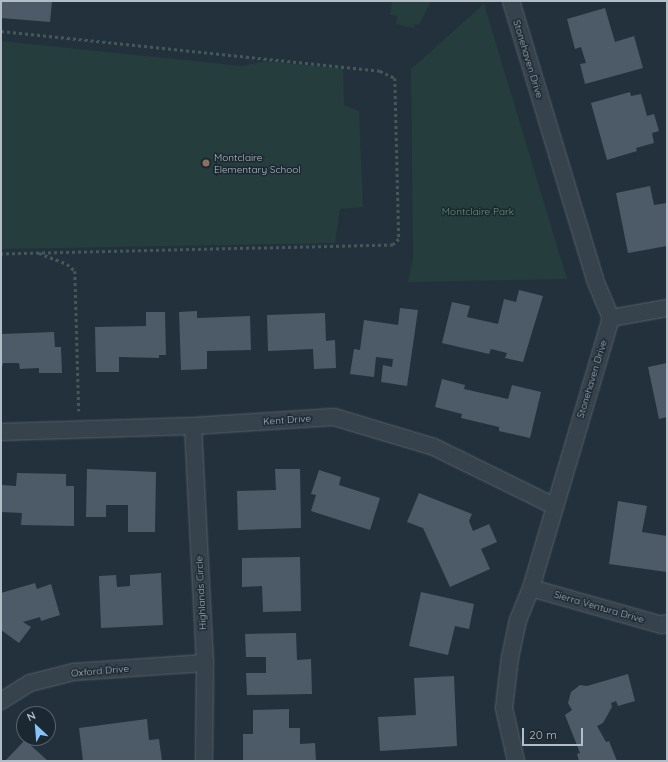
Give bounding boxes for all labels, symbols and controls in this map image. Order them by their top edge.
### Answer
street label: Stonehaven Drive [510,18,546,100]
place label: Montclaire Elementary School [214,151,301,174]
marker: Montclaire Elementary School [201,158,211,168]
park label: Montclaire Park [442,206,514,218]
street label: Stonehaven Drive [574,338,610,420]
street label: Kent Drive [263,412,311,428]
street label: Highlands Circle [193,556,209,630]
street label: Sierra Ventura Drive [553,588,645,626]
street label: Oxford Drive [71,662,129,680]
north arrow [16,706,56,746]
text: N [24,708,38,724]
scale bar [524,720,585,746]
text: 20 m [529,727,557,742]

